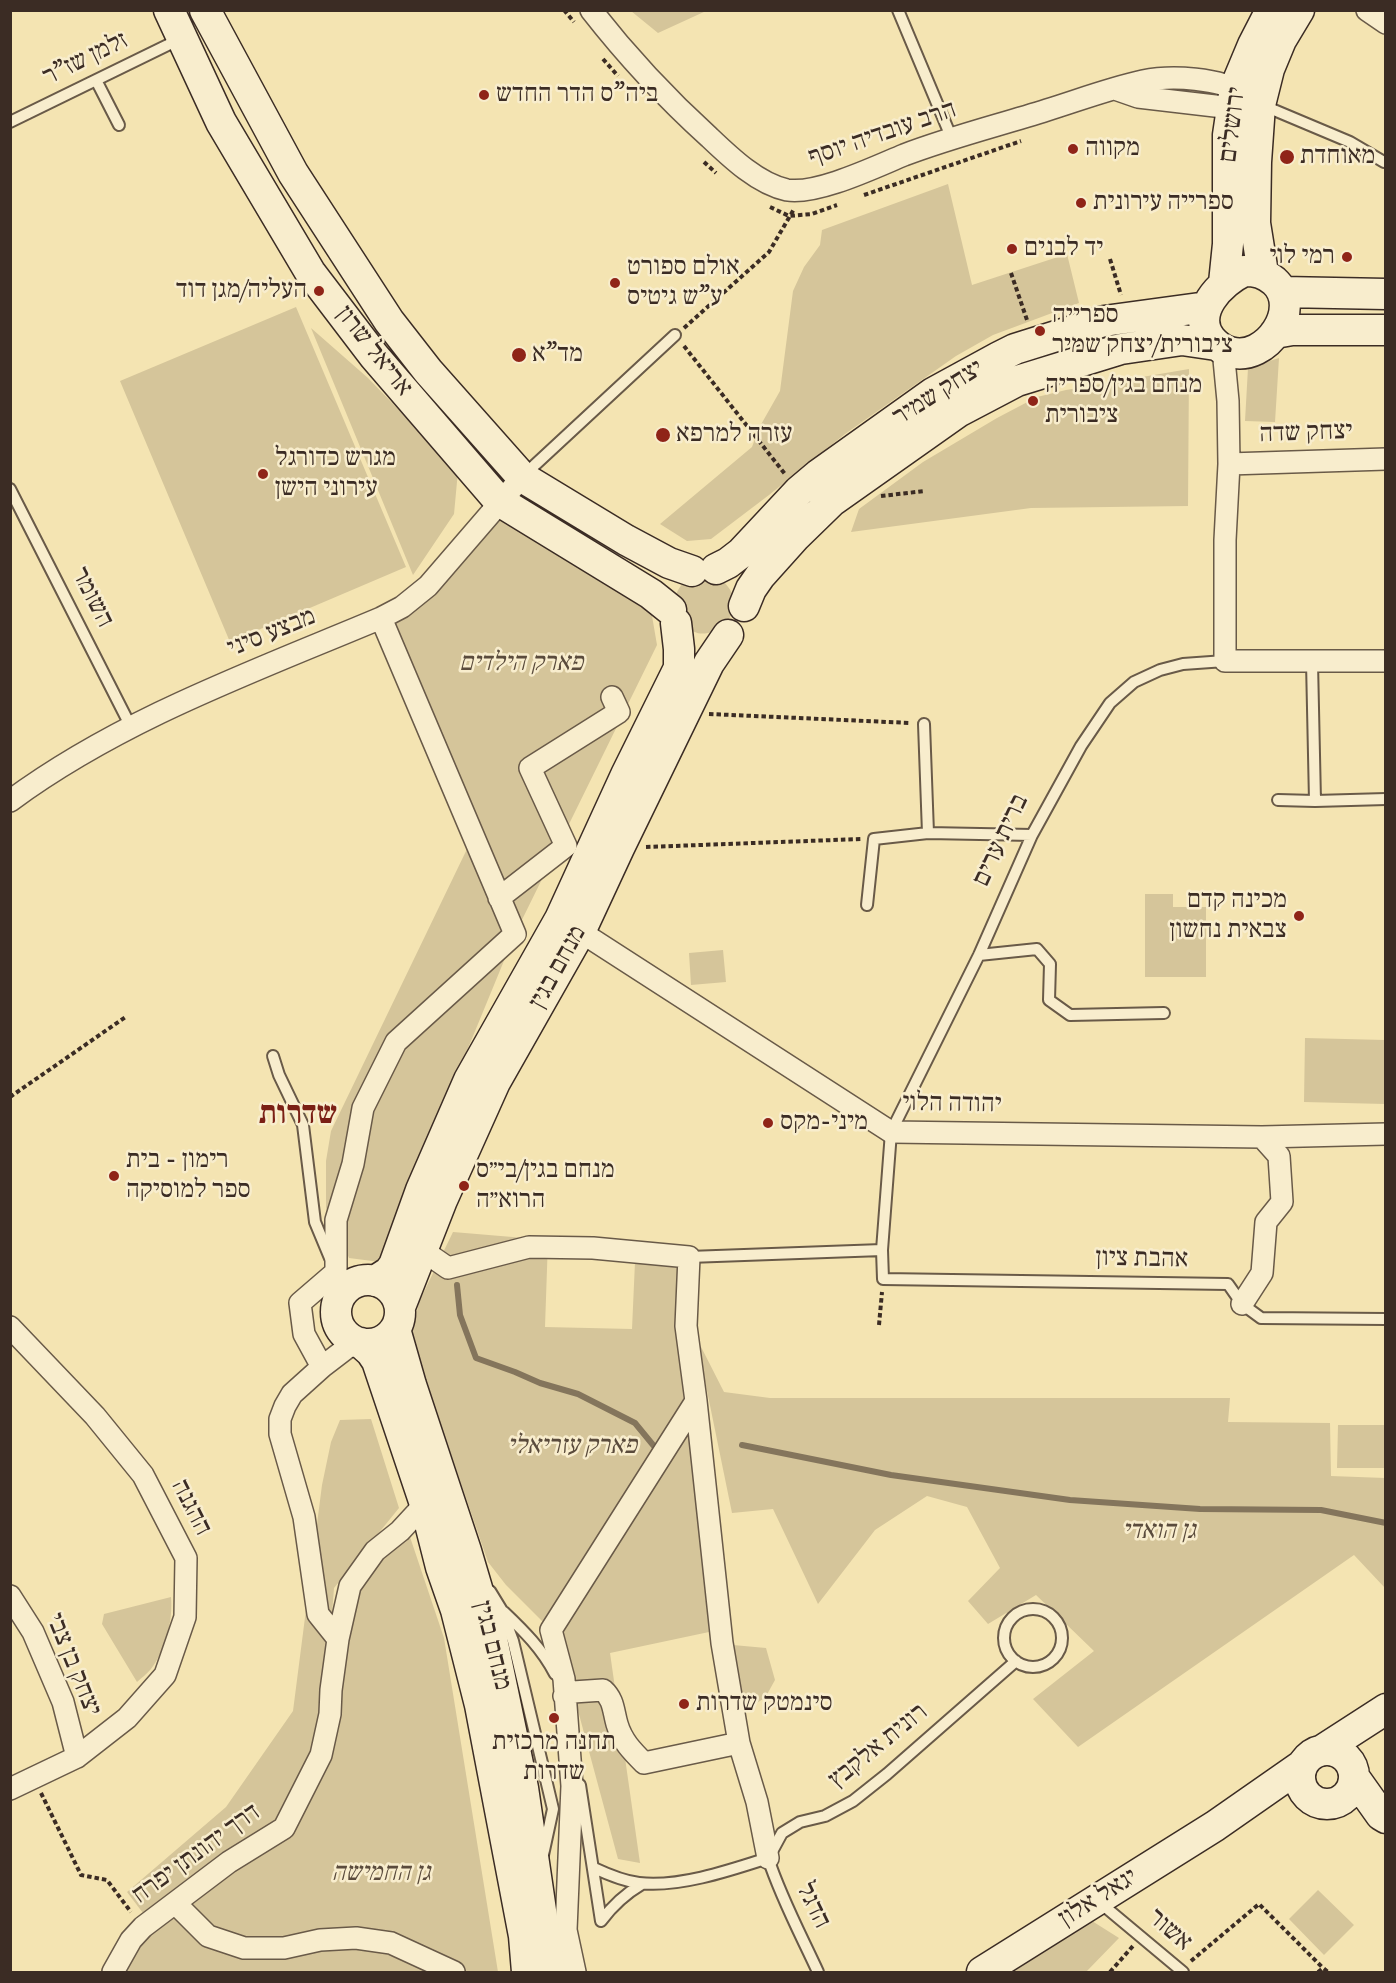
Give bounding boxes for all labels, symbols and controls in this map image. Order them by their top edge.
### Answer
street label: זלמן שז"ר [38,26,134,94]
place label: ביה"ס הדר החדש [496,79,658,111]
street label: ירושלים [1214,85,1254,165]
marker: ביה"ס הדר החדש [477,88,491,102]
street label: הרב עובדיה יוסף [805,95,961,175]
place label: מקווה [1085,133,1140,165]
place label: מאוחדת [1300,141,1375,173]
marker: מקווה [1066,142,1080,156]
marker: מאוחדת [1278,148,1296,166]
place label: ספרייה עירונית [1093,187,1234,219]
marker: ספרייה עירונית [1074,196,1088,210]
place label: יד לבנים [1024,233,1103,265]
place label: רמי לוי [1269,241,1335,273]
marker: יד לבנים [1005,242,1019,256]
marker: רמי לוי [1340,250,1354,264]
place label: אולם ספורט ע"ש גיטיס [627,252,740,314]
place label: העליה/מגן דוד [176,275,307,307]
marker: אולם ספורט ע"ש גיטיס [608,276,622,290]
marker: העליה/מגן דוד [312,284,326,298]
street label: אריאל שרון [328,300,418,404]
place label: ספרייה ציבורית/יצחק שמיר [1052,300,1233,362]
marker: ספרייה ציבורית/יצחק שמיר [1033,324,1047,338]
place label: מד"א [532,339,583,371]
marker: מד"א [510,346,528,364]
street label: יצחק שמיר [888,354,990,434]
place label: מנחם בגין/ספריה ציבורית [1045,370,1202,431]
marker: מנחם בגין/ספריה ציבורית [1026,394,1040,408]
street label: יצחק שדה [1259,417,1353,451]
place label: עזרה למרפא [676,419,792,451]
marker: עזרה למרפא [654,426,672,444]
place label: מגרש כדורגל עירוני הישן [275,443,396,504]
marker: מגרש כדורגל עירוני הישן [256,467,270,481]
street label: השומר [63,563,119,633]
street label: מבצע סיני [223,602,321,666]
park label: פארק הילדים [459,648,583,680]
street label: ברית ערים [967,790,1037,892]
place label: מכינה קדם צבאית נחשון [1170,885,1287,946]
marker: מכינה קדם צבאית נחשון [1292,909,1306,923]
street label: מנחם בגין [523,921,595,1015]
street label: יהודה הלוי [902,1089,1002,1121]
district label: שדרות [259,1097,337,1135]
place label: מיני-מקס [780,1107,868,1139]
marker: מיני-מקס [761,1116,775,1130]
place label: רימון - בית ספר למוסיקה [126,1145,251,1206]
place label: מנחם בגין/בי״ס הרוא״ה [476,1155,615,1216]
marker: רימון - בית ספר למוסיקה [107,1169,121,1183]
marker: מנחם בגין/בי״ס הרוא״ה [457,1179,471,1193]
street label: אהבת ציון [1095,1244,1189,1276]
park label: פארק עזריאלי [507,1431,637,1463]
street label: ההגנה [163,1475,217,1541]
park label: גן הואדי [1122,1516,1196,1548]
street label: מנחם בגין [465,1598,517,1694]
street label: יצחק בן צבי [37,1609,107,1721]
place label: סינמטק שדרות [696,1688,833,1720]
marker: סינמטק שדרות [677,1697,691,1711]
street label: רונית אלקבץ [823,1698,935,1796]
marker: תחנה מרכזית שדרות [547,1711,561,1725]
place label: תחנה מרכזית שדרות [492,1727,616,1788]
street label: דרך יהונתן יפרח [127,1798,267,1912]
park label: גן החמישה [332,1858,430,1890]
street label: יגאל אלון [1054,1863,1144,1935]
street label: הדגל [788,1878,836,1934]
street label: אשור [1140,1903,1198,1959]

